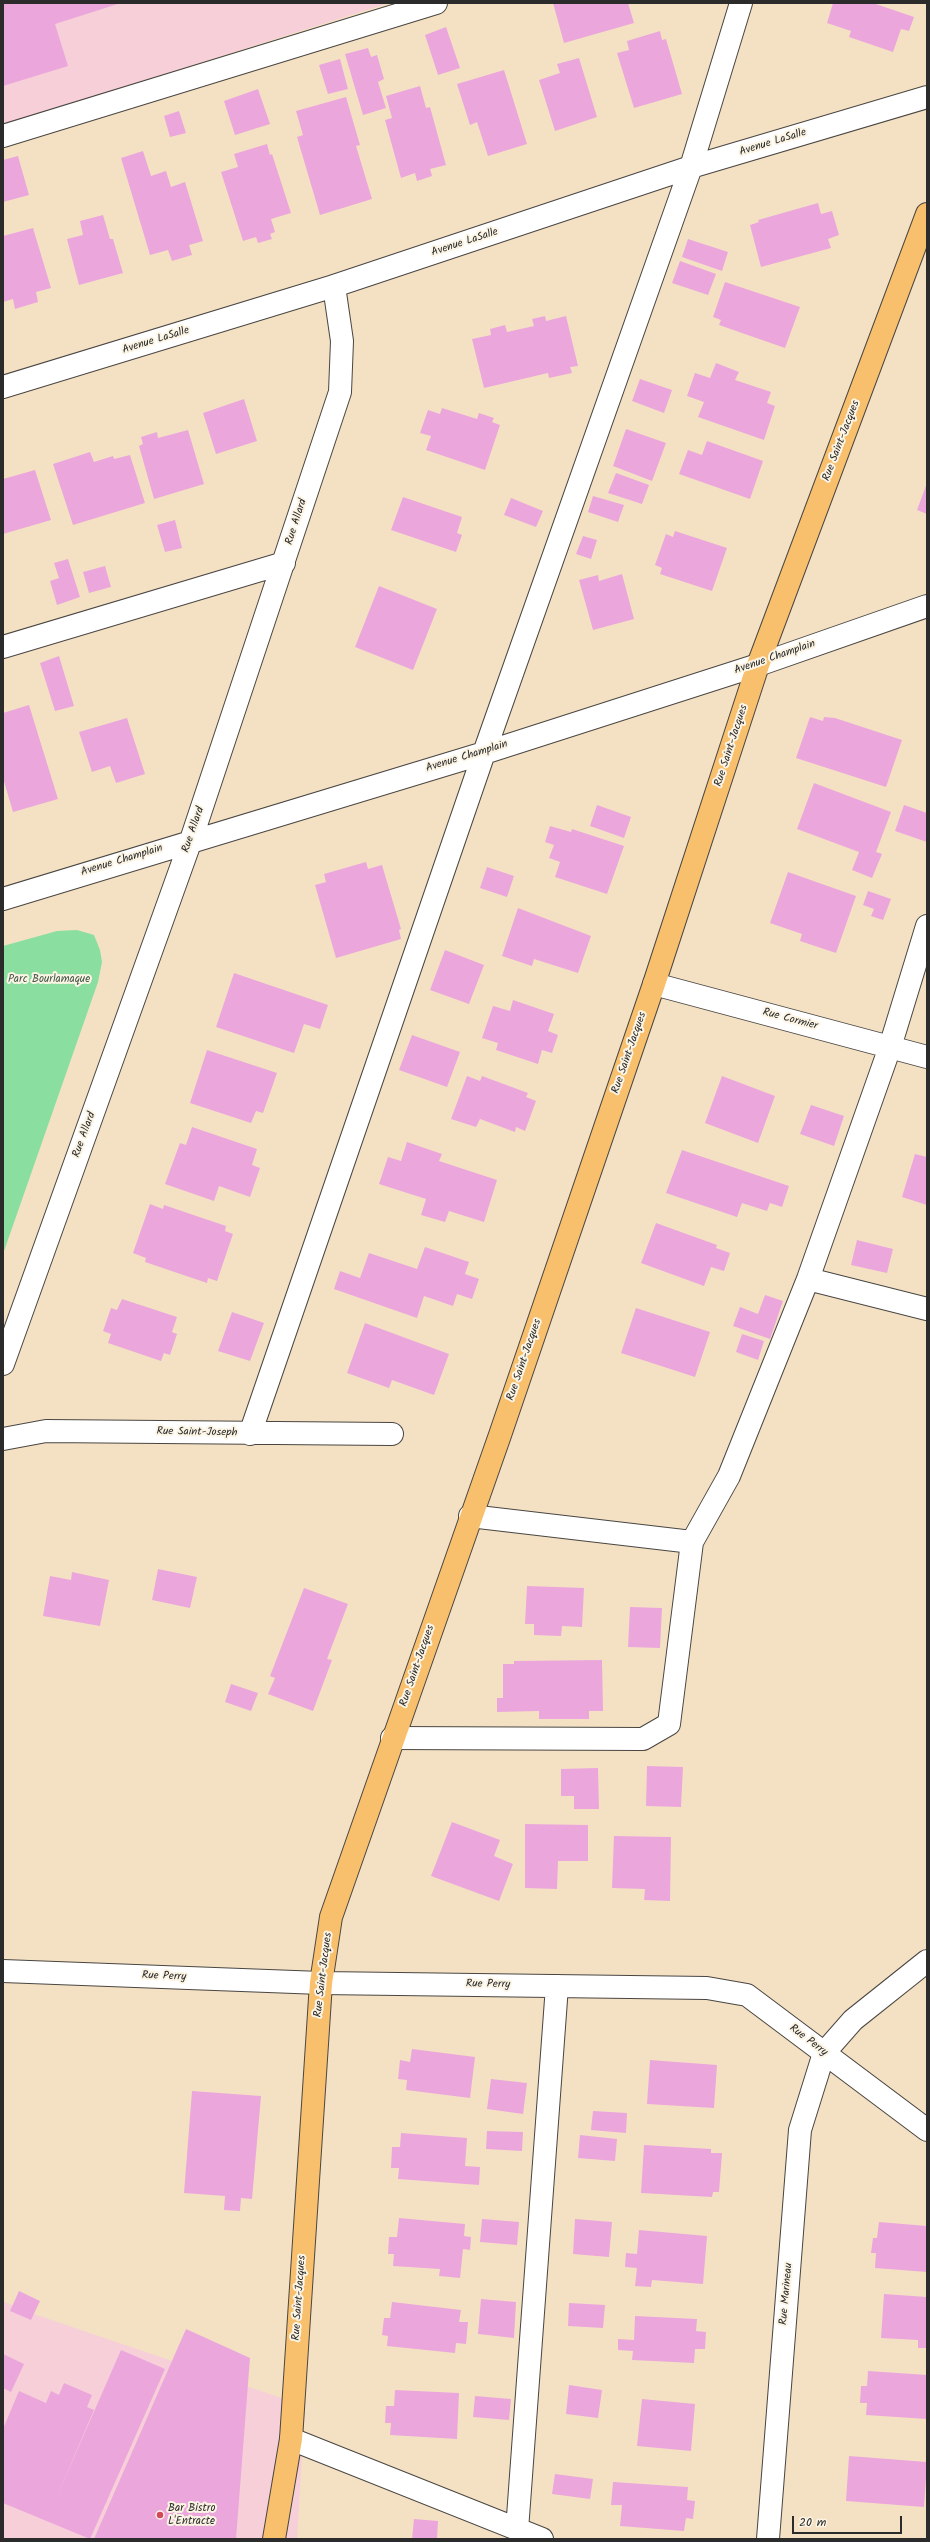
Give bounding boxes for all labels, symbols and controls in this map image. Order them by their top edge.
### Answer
street label: Avenue LaSalle [738,127,808,159]
street label: Avenue LaSalle [430,226,500,260]
street label: Avenue LaSalle [121,325,191,357]
street label: Rue Saint-Jacques [821,399,863,483]
street label: Rue Allard [283,497,311,547]
street label: Avenue Champlain [733,638,817,678]
street label: Rue Saint-Jacques [713,703,751,789]
street label: Avenue Champlain [425,738,509,776]
street label: Rue Allard [180,805,208,855]
street label: Avenue Champlain [80,842,164,880]
park label: Parc Bourlamaque [8,973,90,987]
street label: Rue Cormier [761,1006,819,1034]
street label: Rue Saint-Jacques [610,1011,650,1095]
street label: Rue Allard [71,1110,99,1160]
street label: Rue Saint-Jacques [505,1318,545,1402]
street label: Rue Saint-Joseph [156,1426,238,1440]
street label: Rue Saint-Jacques [398,1624,438,1708]
street label: Rue Saint-Jacques [312,1932,336,2018]
street label: Rue Perry [142,1970,186,1984]
street label: Rue Perry [466,1978,510,1992]
street label: Rue Perry [786,2022,830,2060]
street label: Rue Saint-Jacques [290,2255,310,2341]
street label: Rue Marineau [778,2262,796,2326]
place label: Bar Bistro L'Entracte [168,2502,215,2528]
scale bar [794,2508,904,2534]
marker: Bar Bistro L'Entracte [155,2510,165,2520]
text: 20 m [799,2513,826,2532]

